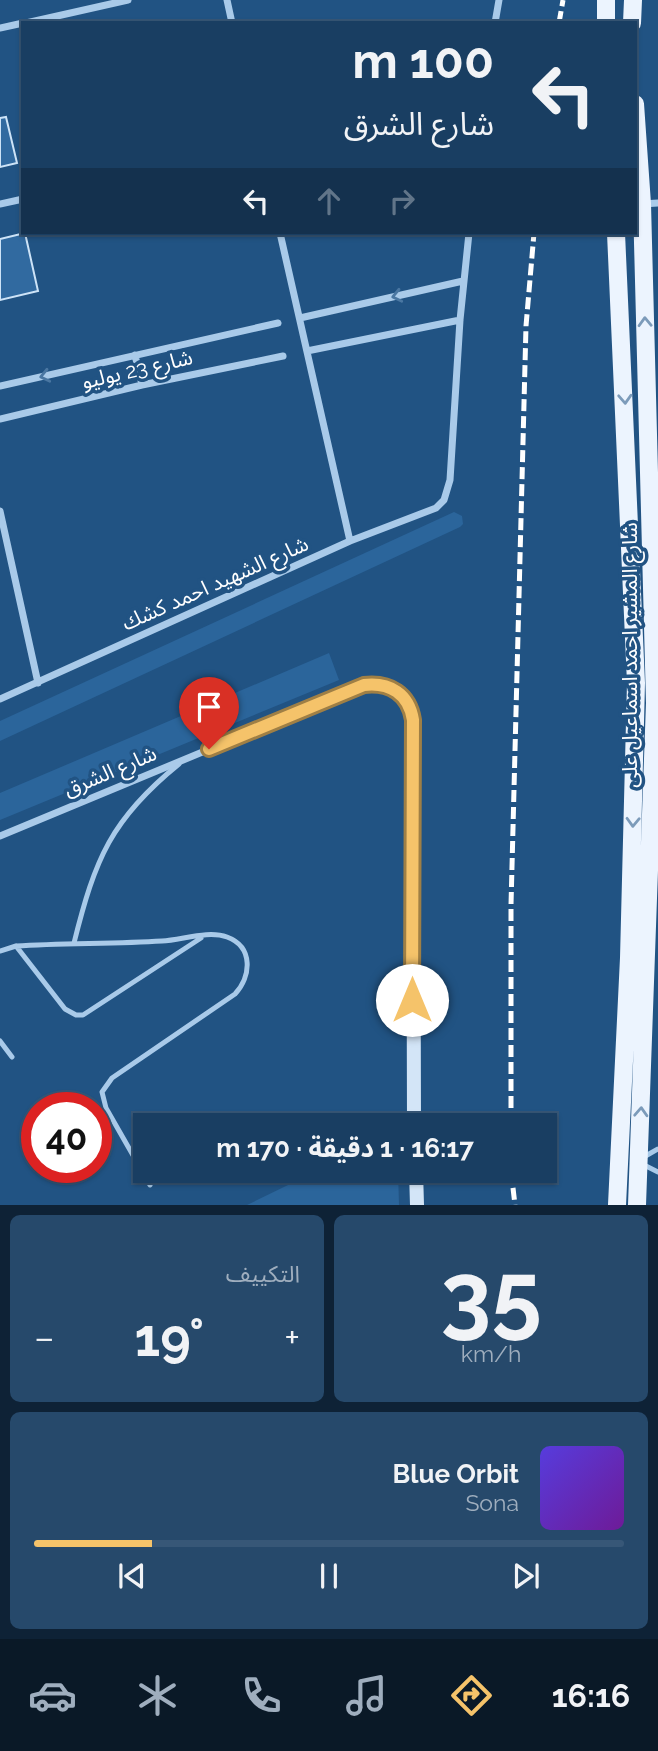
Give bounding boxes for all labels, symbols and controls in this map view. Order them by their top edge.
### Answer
text: 100 m [352,32,494,89]
icon: left [518,49,609,140]
text: شارع الشرق [344,105,494,142]
icon: left [237,182,275,220]
icon: ahead [310,182,348,220]
icon: right [383,182,421,220]
one-way arrow [391,288,403,302]
one-way arrow [637,316,653,327]
street label: شارع 23 يوليو [79,344,196,397]
one-way arrow [39,367,51,382]
one-way arrow [617,394,632,405]
street label: شارع المشير احمد اسماعيل على [617,522,645,788]
street label: شارع الشهيد احمد كشك [118,531,313,638]
pin [179,677,239,749]
icon: arrive [190,688,228,726]
street label: شارع الشرق [60,740,161,805]
one-way arrow [625,817,641,828]
position arrow [375,963,449,1037]
speed limit sign: 40 [21,1092,112,1183]
one-way arrow [633,1107,648,1118]
text: 16:17 · 1 دقيقة · 170 m [216,1133,474,1163]
text: 35 [440,1241,542,1348]
text: التكييف [226,1260,300,1287]
text: 19° [135,1307,204,1368]
text: − [34,1315,54,1360]
text: + [284,1315,300,1360]
text: km/h [461,1340,521,1367]
text: Blue Orbit [393,1459,519,1489]
text: Sona [465,1489,519,1516]
icon: previous [113,1557,151,1595]
icon: pause [310,1557,348,1595]
icon: next [507,1557,545,1595]
icon: car [28,1671,77,1720]
icon: climate [133,1671,182,1720]
icon: phone [237,1671,286,1720]
icon: music [342,1671,391,1720]
icon: directions [447,1671,496,1720]
text: 16:16 [552,1677,630,1714]

